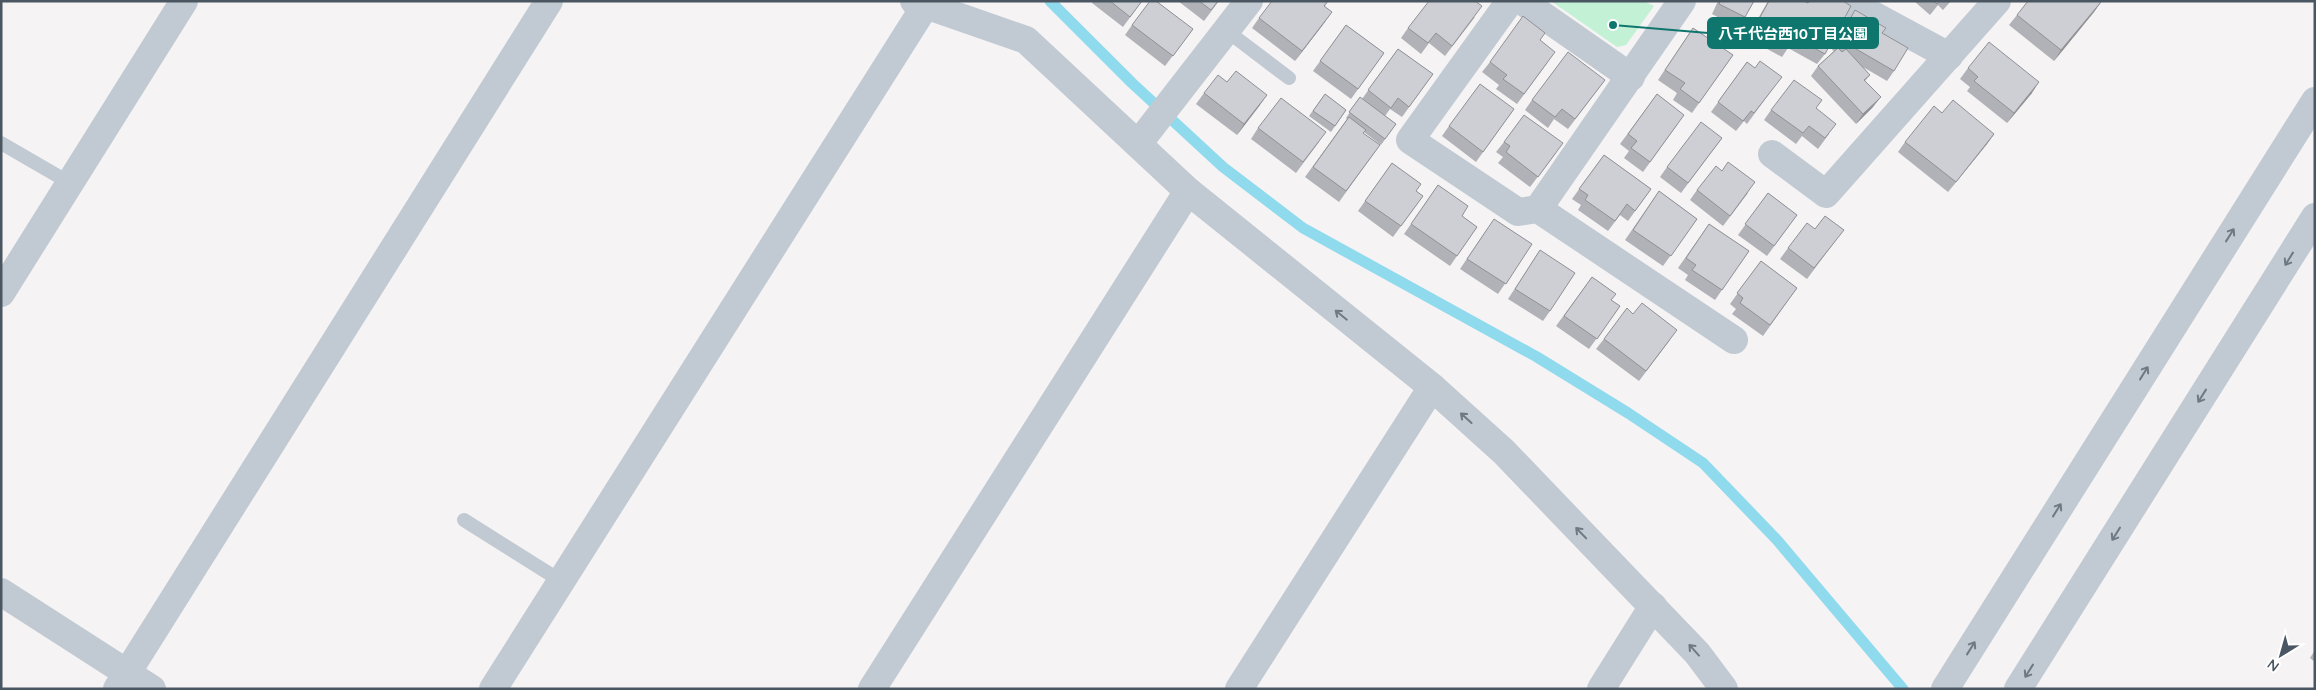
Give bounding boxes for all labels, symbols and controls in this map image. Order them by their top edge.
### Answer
callout: 八千代台西10丁目公園 [1708,18,1878,48]
text: 八千代台西10丁目公園 [1718,24,1868,43]
one-way arrow [2225,228,2236,242]
one-way arrow [2283,251,2293,265]
one-way arrow [1335,309,1348,320]
one-way arrow [2139,366,2149,380]
one-way arrow [2197,389,2207,403]
one-way arrow [1460,413,1473,424]
one-way arrow [2052,503,2063,517]
one-way arrow [2110,526,2120,540]
one-way arrow [1575,527,1588,539]
north arrow [2256,630,2306,680]
one-way arrow [1966,641,1976,655]
one-way arrow [1688,644,1700,657]
text: N [2264,655,2283,676]
one-way arrow [2024,664,2034,678]

